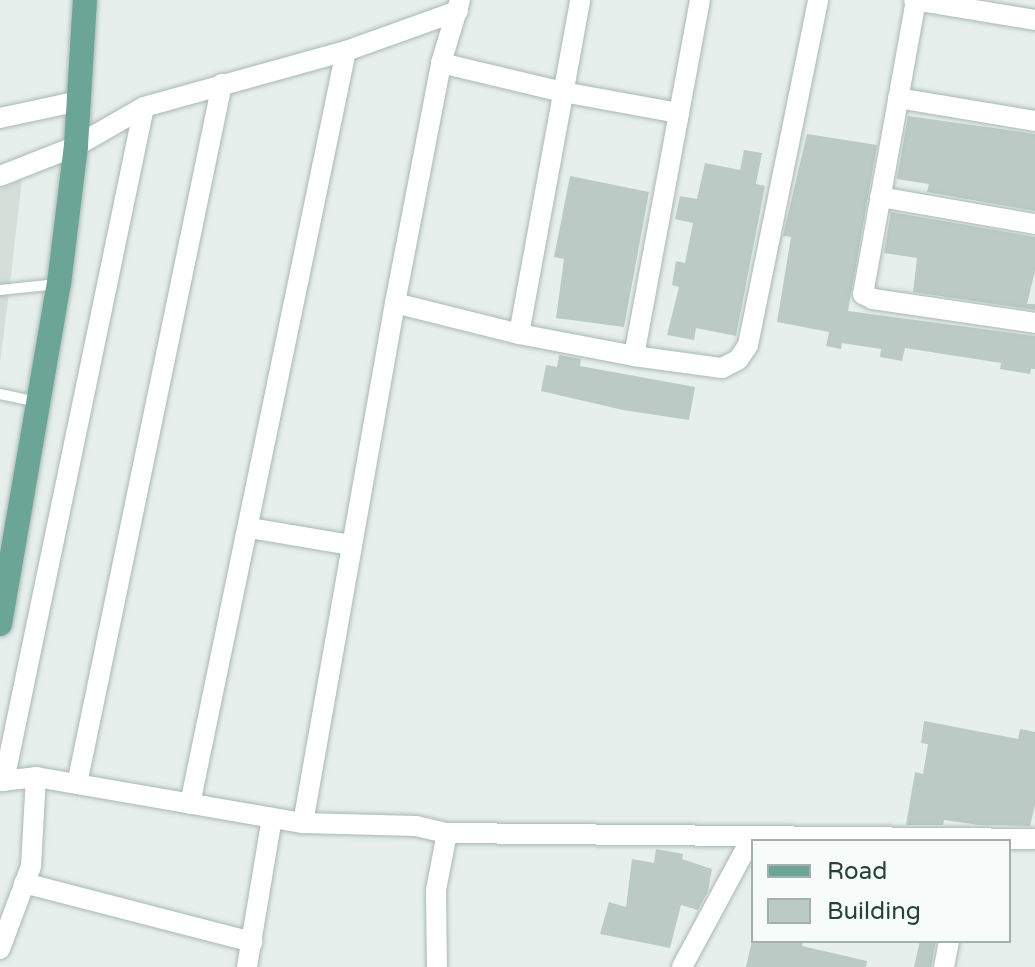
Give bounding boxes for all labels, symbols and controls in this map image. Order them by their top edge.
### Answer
legend [751,839,1011,943]
text: Road [827,857,887,886]
text: Building [827,897,921,926]

